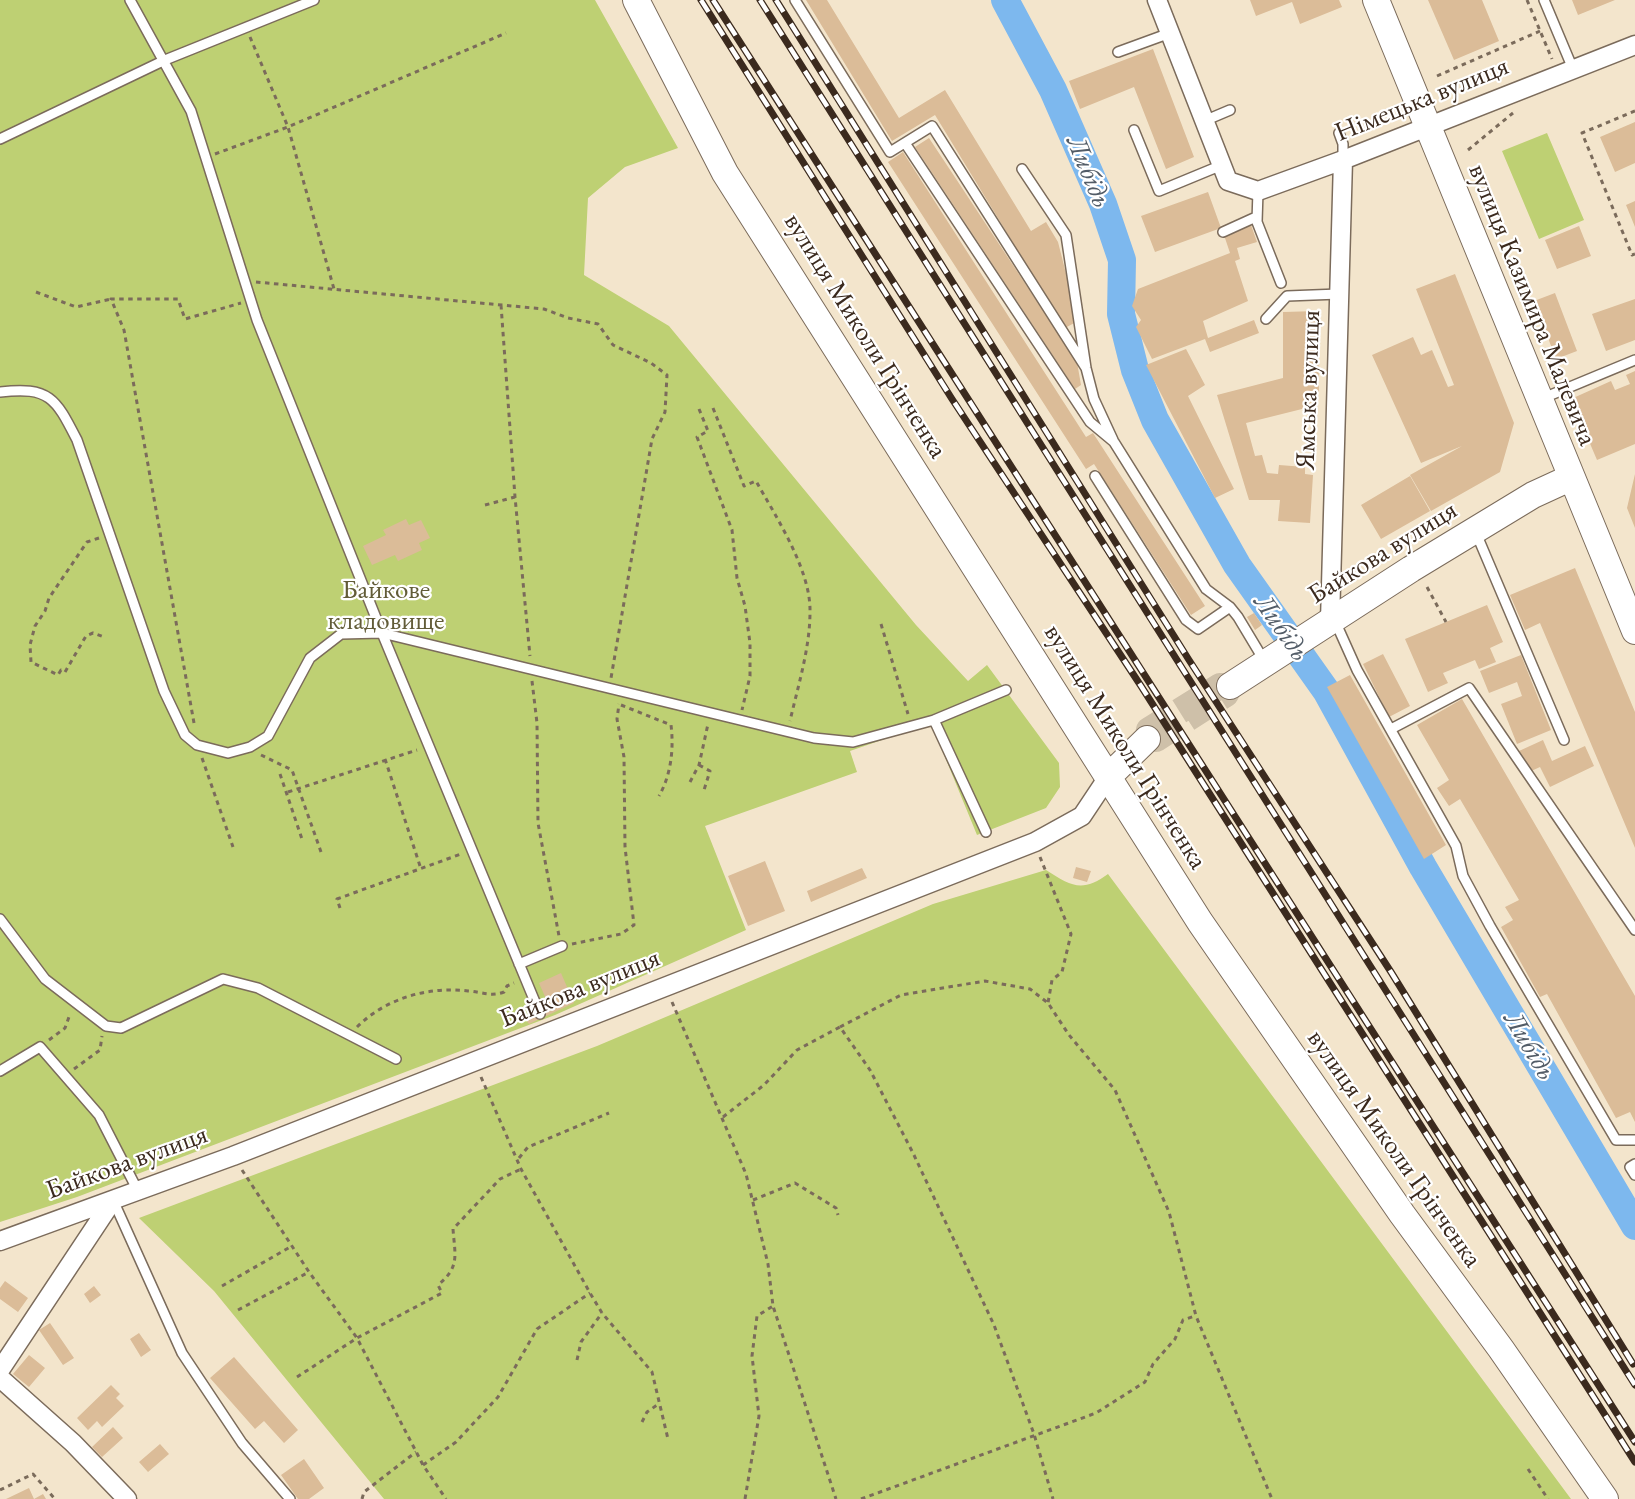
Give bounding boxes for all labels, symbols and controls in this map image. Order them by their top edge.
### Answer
street label: Німецька вулиця [1330,50,1514,150]
water label: Либідь [1058,131,1118,213]
street label: вулиця Казимира Малевича [1461,159,1603,451]
street label: вулиця Миколи Грінченка [776,207,954,465]
street label: Ямська вулиця [1290,309,1328,471]
street label: Байкова вулиця [1302,494,1464,612]
park label: Байкове кладовище [327,575,445,638]
water label: Либідь [1246,588,1316,668]
street label: вулиця Миколи Грінченка [1036,618,1214,876]
street label: Байкова вулиця [495,942,665,1036]
water label: Либідь [1495,1005,1563,1087]
street label: вулиця Миколи Грінченка [1300,1024,1488,1274]
street label: Байкова вулиця [42,1119,212,1207]

